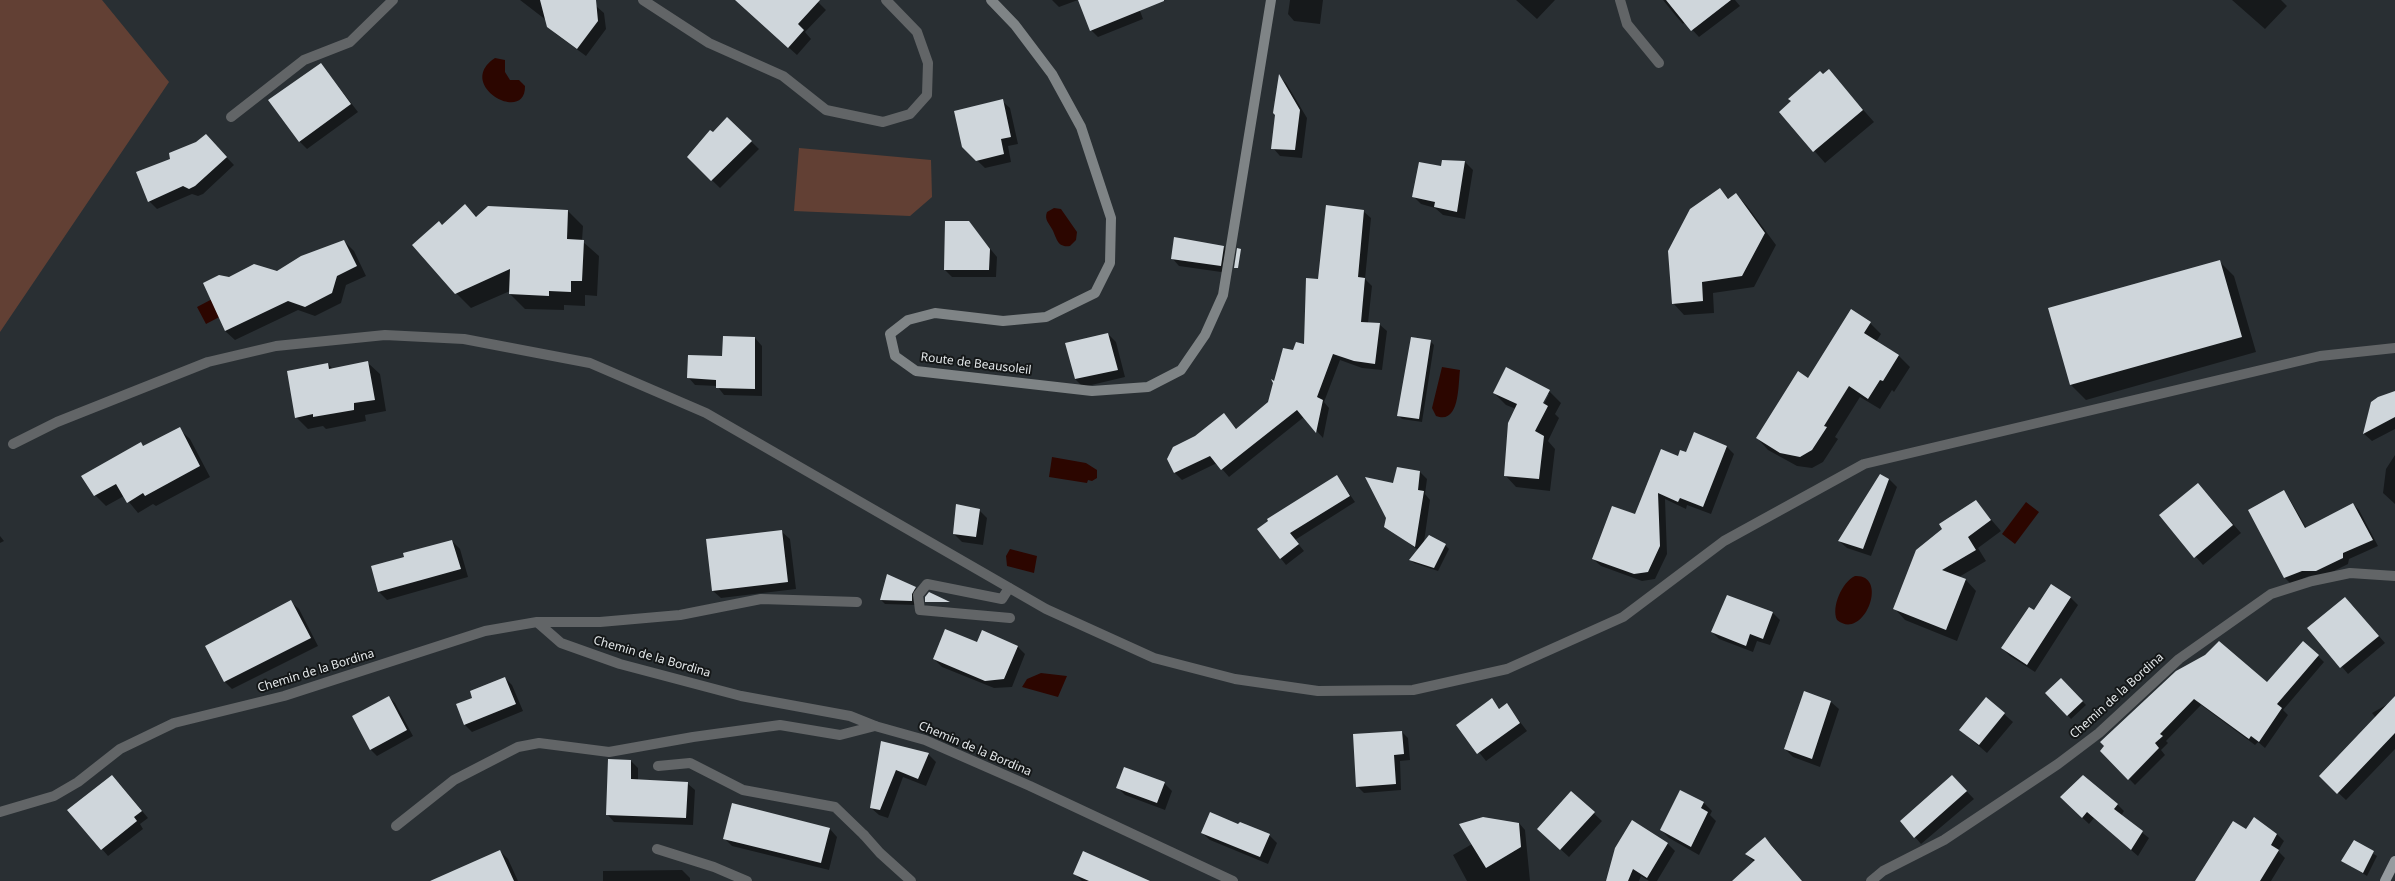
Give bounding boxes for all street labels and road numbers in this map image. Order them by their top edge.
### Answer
street label: Route de Beausoleil [920,350,1032,378]
street label: Chemin de la Bordina [592,633,712,681]
street label: Chemin de la Bordina [256,646,376,696]
street label: Chemin de la Bordina [2067,650,2167,742]
street label: Chemin de la Bordina [916,719,1034,779]

